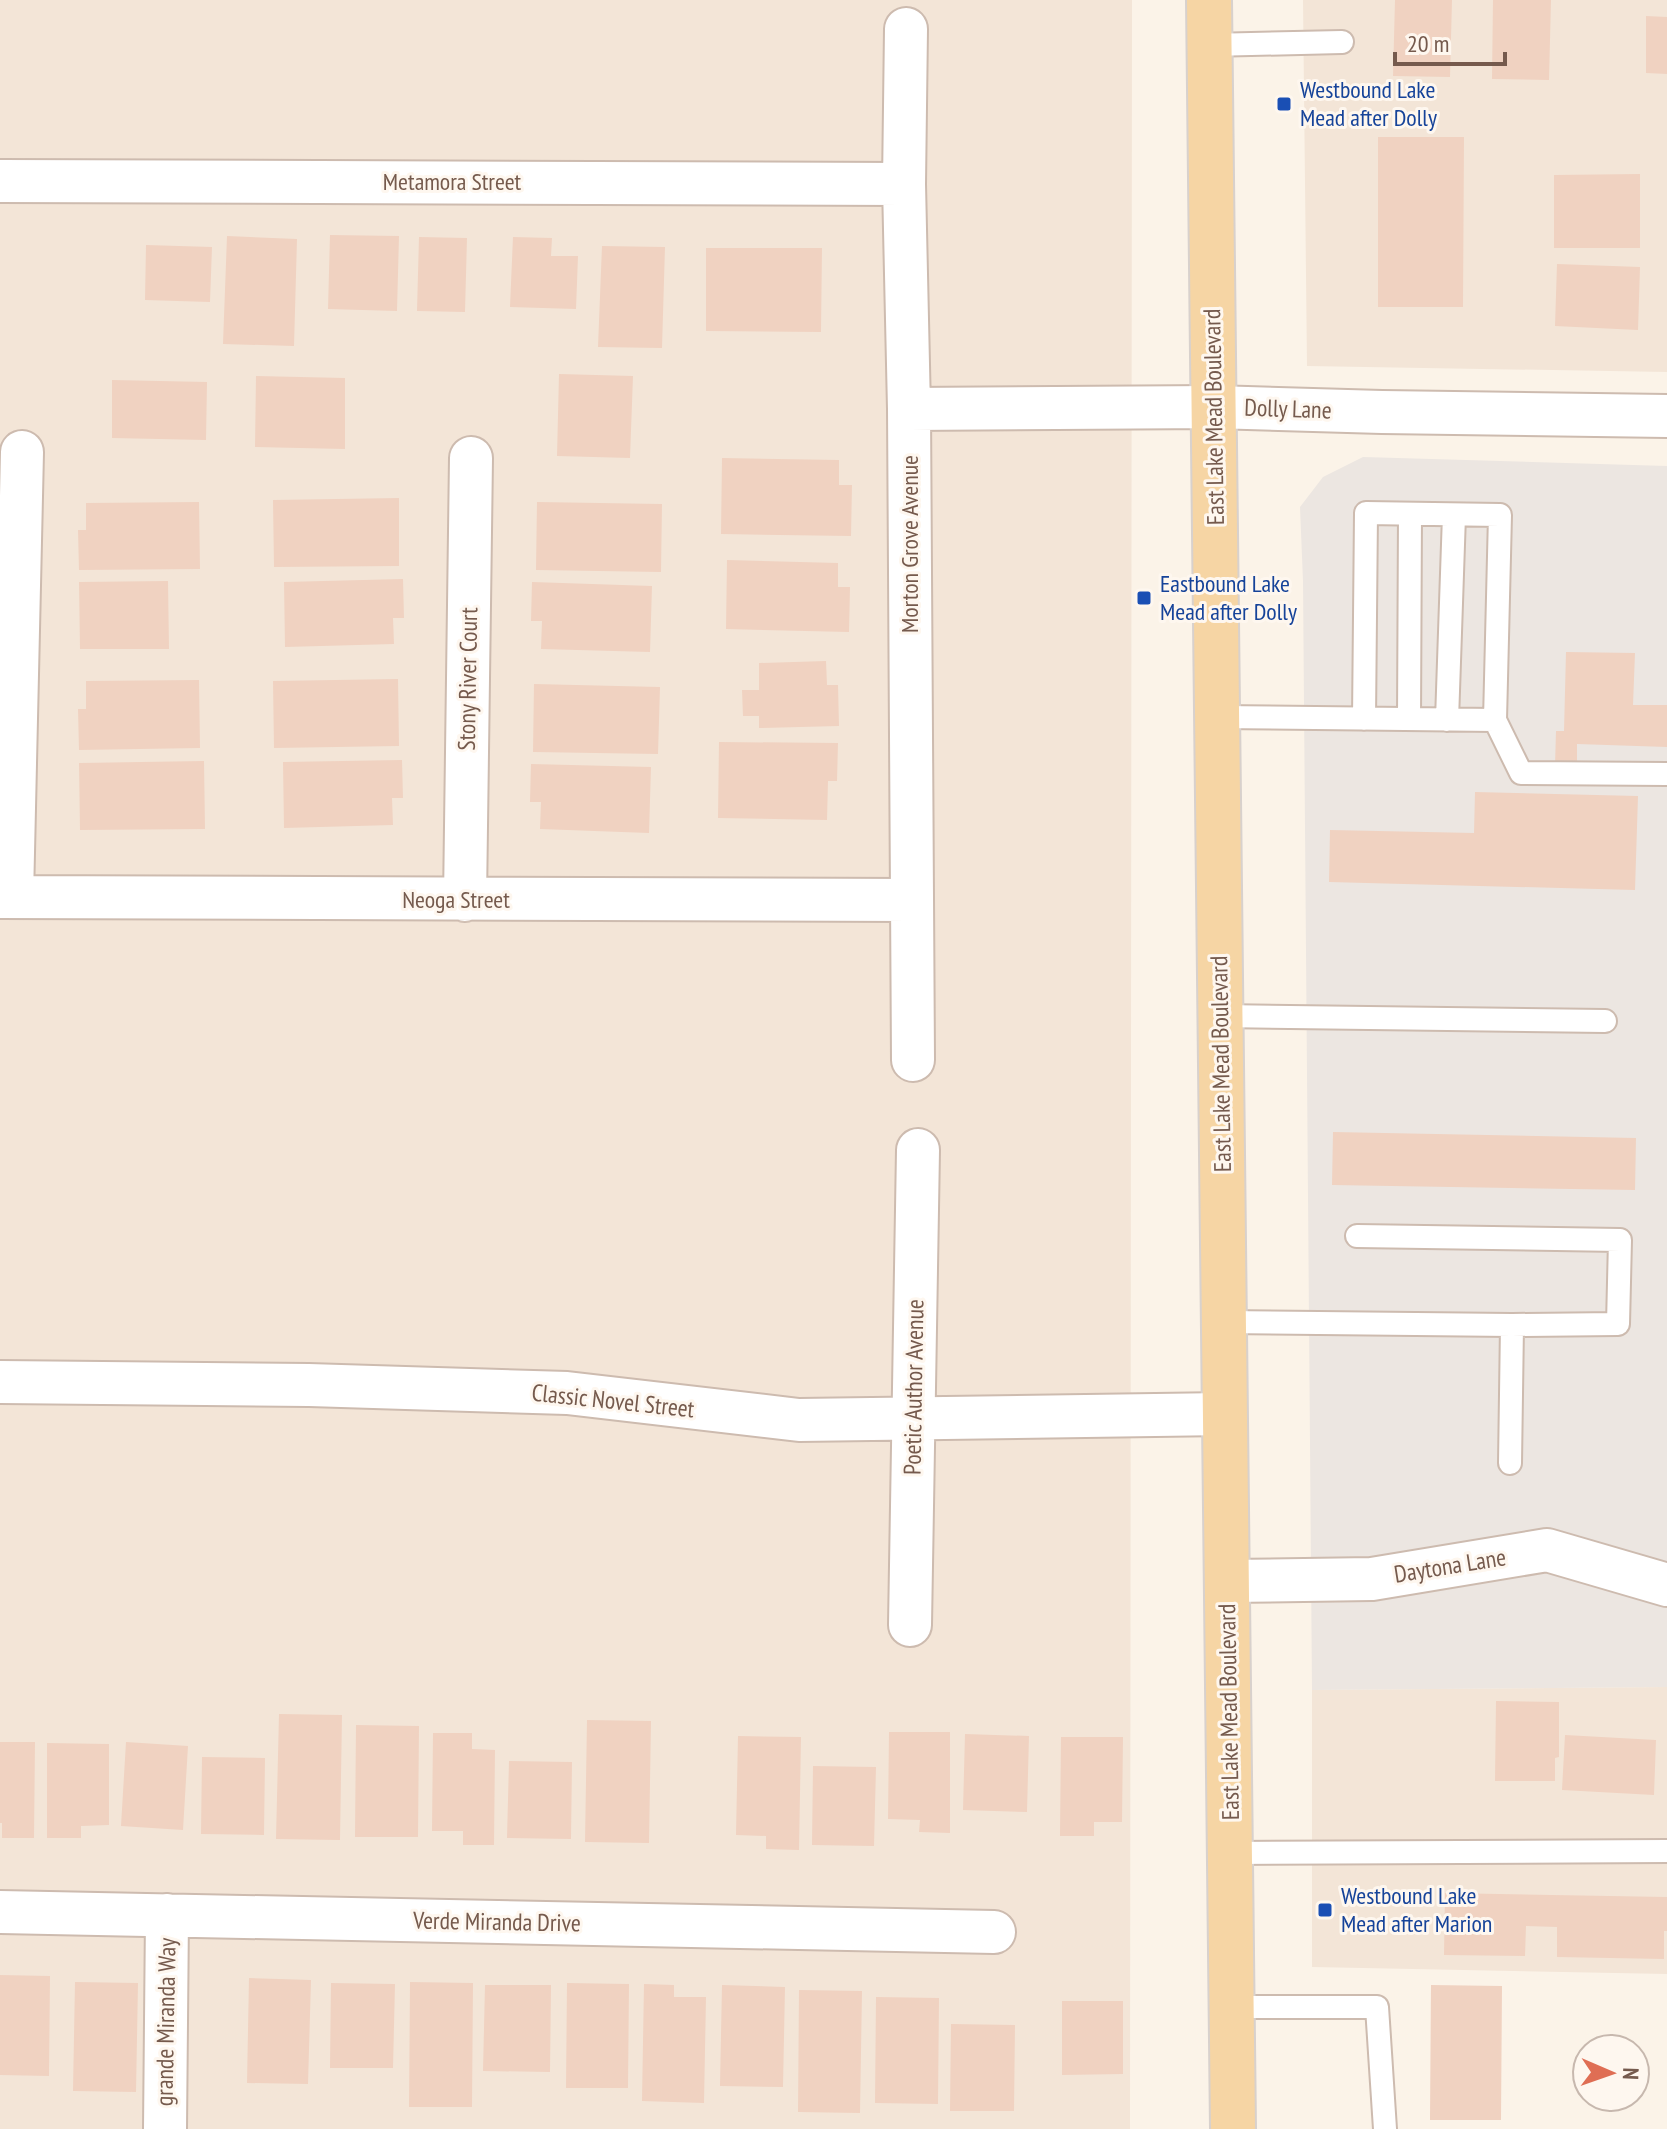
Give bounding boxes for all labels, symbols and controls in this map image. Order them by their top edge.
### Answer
scale bar [1395,16,1505,66]
text: 20 m [1407,28,1449,59]
place label: Westbound Lake Mead after Dolly [1300,74,1437,133]
marker: Westbound Lake Mead after Dolly [1275,95,1293,113]
street label: Metamora Street [383,166,522,197]
street label: East Lake Mead Boulevard [1196,309,1231,525]
street label: Dolly Lane [1244,391,1332,426]
street label: Morton Grove Avenue [894,455,925,633]
place label: Eastbound Lake Mead after Dolly [1160,568,1297,627]
marker: Eastbound Lake Mead after Dolly [1135,589,1153,607]
street label: Stony River Court [451,607,484,751]
street label: Neoga Street [402,884,510,915]
street label: East Lake Mead Boulevard [1203,956,1238,1172]
street label: Poetic Author Avenue [896,1299,931,1475]
street label: Classic Novel Street [530,1377,696,1425]
street label: Daytona Lane [1392,1541,1508,1590]
street label: East Lake Mead Boulevard [1211,1604,1246,1820]
place label: Westbound Lake Mead after Marion [1341,1880,1492,1939]
marker: Westbound Lake Mead after Marion [1316,1901,1334,1919]
street label: Verde Miranda Drive [412,1905,581,1938]
street label: grande Miranda Way [149,1938,182,2106]
north arrow [1571,2033,1651,2113]
text: N [1617,2067,1645,2080]

